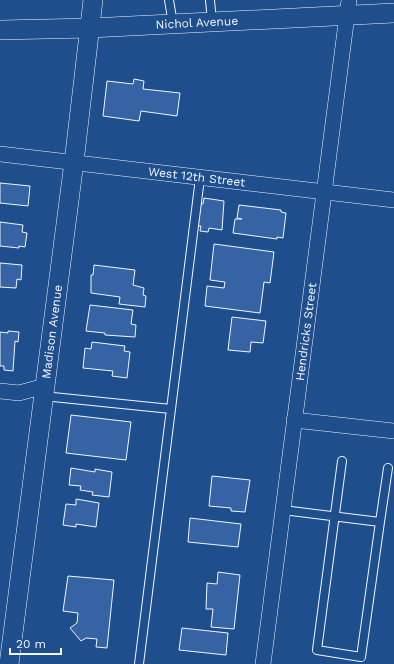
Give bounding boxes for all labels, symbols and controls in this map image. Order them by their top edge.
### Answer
street label: Nichol Avenue [155,14,239,32]
street label: West 12th Street [147,164,246,190]
street label: Hendricks Street [293,282,319,382]
street label: Madison Avenue [39,284,65,380]
scale bar [10,630,61,656]
text: 20 m [16,637,46,651]

